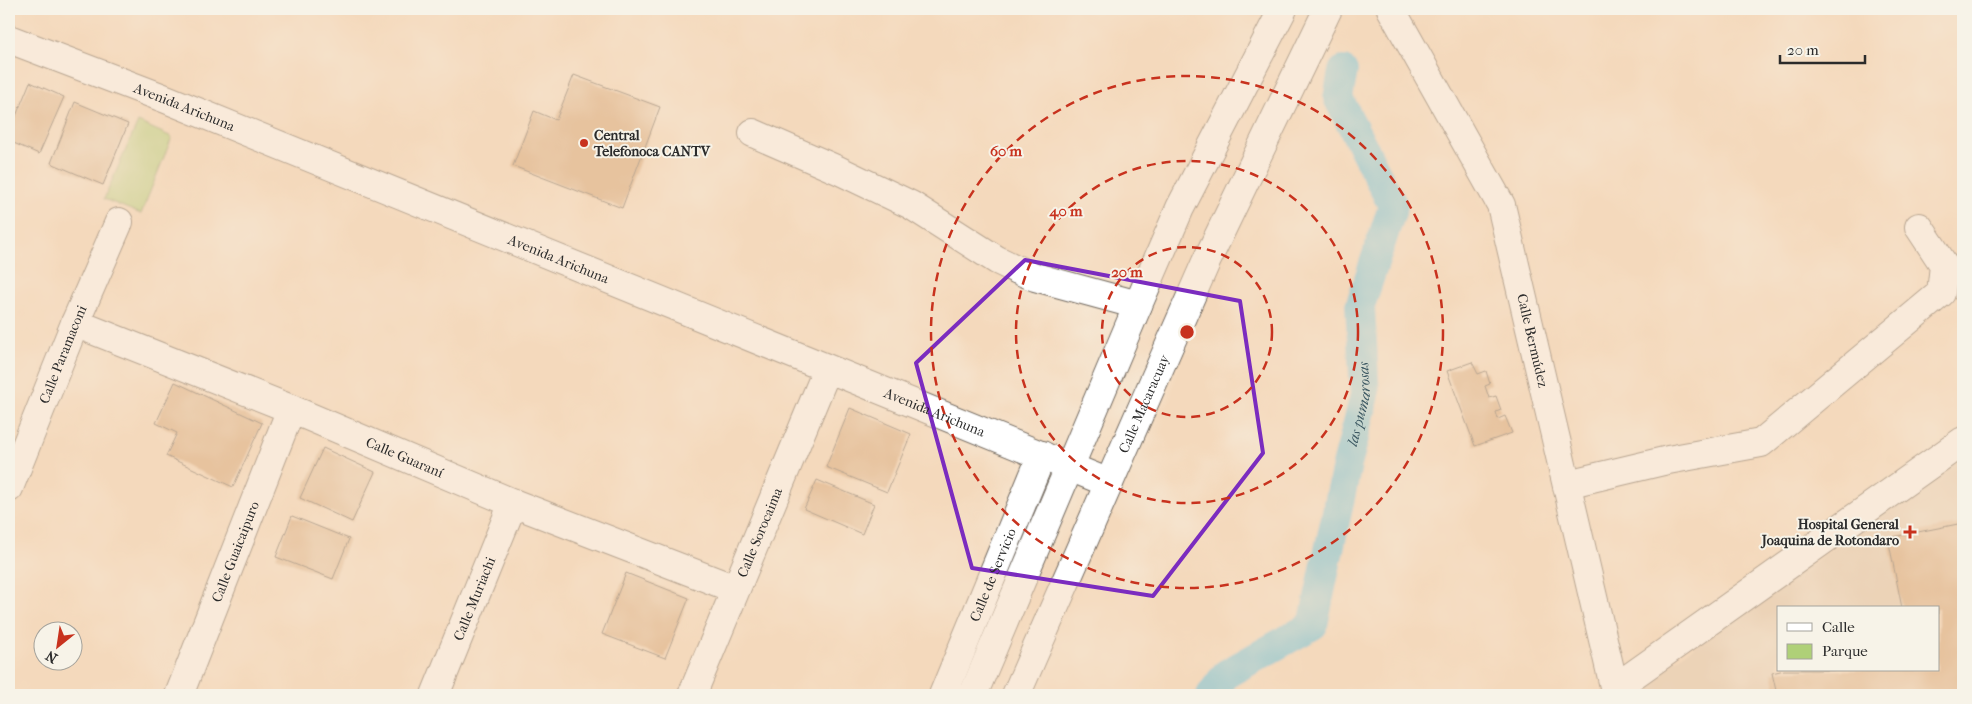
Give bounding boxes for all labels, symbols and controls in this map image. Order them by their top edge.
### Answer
scale bar [1780,32,1864,64]
text: 20 m [1787,41,1819,59]
street label: Avenida Arichuna [130,79,238,135]
place label: Central Telefonoca CANTV [593,127,711,160]
marker: Central Telefonoca CANTV [578,137,590,149]
text: 60 m [990,142,1023,160]
text: 40 m [1049,202,1083,220]
street label: Avenida Arichuna [505,231,612,288]
text: 20 m [1111,263,1143,281]
street label: Calle Bermúdez [1513,292,1552,389]
street label: Calle Paramaconi [36,303,91,406]
centre of rings [1178,323,1196,341]
street label: Calle Macaracuay [1115,352,1173,456]
water label: las pumarosas [1343,361,1375,449]
street label: Avenida Arichuna [881,384,988,441]
street label: Calle Guaraní [363,434,447,482]
street label: Calle Sorocaima [734,485,786,580]
street label: Calle Guaicaipuro [208,499,263,605]
place label: Hospital General Joaquina de Rotondaro [1760,516,1899,549]
marker: Hospital General Joaquina de Rotondaro [1903,525,1917,539]
street label: Calle de Servicio [966,526,1020,624]
street label: Calle Muriachi [450,554,499,643]
legend [1777,606,1940,672]
text: Calle [1822,618,1855,636]
north arrow [32,622,82,672]
text: Parque [1822,642,1868,660]
text: N [43,647,61,667]

